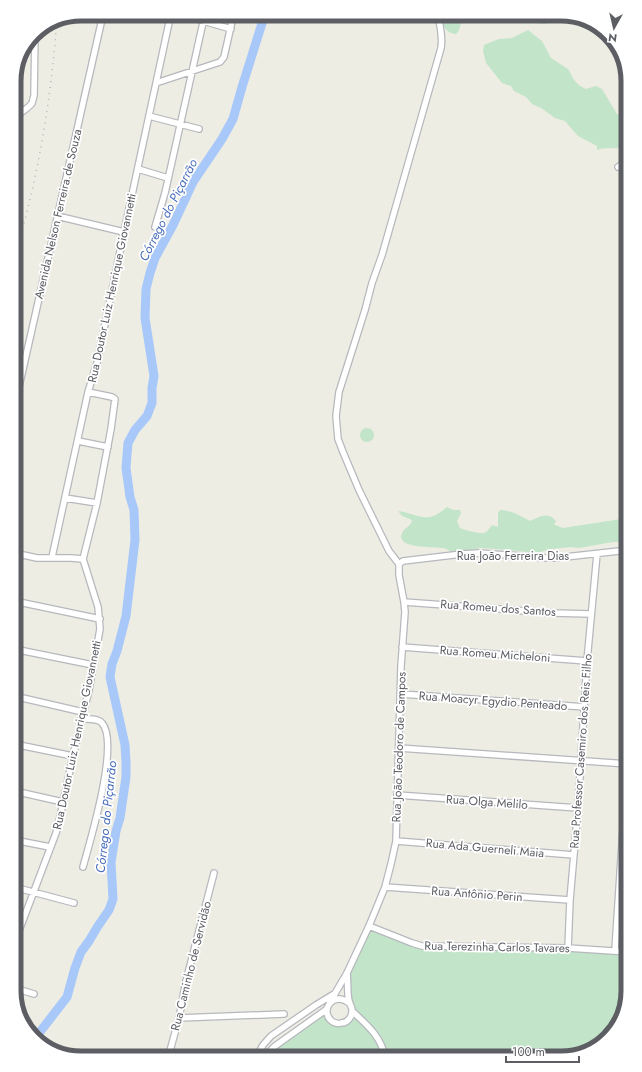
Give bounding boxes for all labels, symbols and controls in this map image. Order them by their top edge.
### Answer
north arrow [594,8,634,48]
text: N [607,29,618,46]
street label: Avenida Nelson Ferreira de Souza [30,127,86,301]
water label: Córrego do Piçarrão [134,155,202,264]
street label: Rua Doutor Luiz Henrique Giovannetti [83,192,141,384]
street label: Rua João Ferreira Dias [457,547,569,565]
street label: Rua Romeu dos Santos [440,595,557,621]
street label: Rua Doutor Luiz Henrique Giovannetti [48,639,106,831]
street label: Rua Romeu Micheloni [439,641,551,667]
street label: Rua Professor Casemiro dos Reis Filho [565,652,597,849]
street label: Rua João Teodoro de Campos [387,671,411,823]
street label: Rua Moacyr Egydio Penteado [418,687,568,715]
water label: Córrego do Piçarrão [91,760,121,874]
street label: Rua Olga Melilo [446,790,529,814]
street label: Rua Ada Guerneli Maia [425,834,545,862]
street label: Rua Antônio Perin [431,882,523,906]
street label: Rua Caminho de Servidão [166,899,216,1033]
street label: Rua Terezinha Carlos Tavares [424,937,570,957]
scale bar [506,1038,579,1064]
text: 100 m [512,1043,545,1061]

